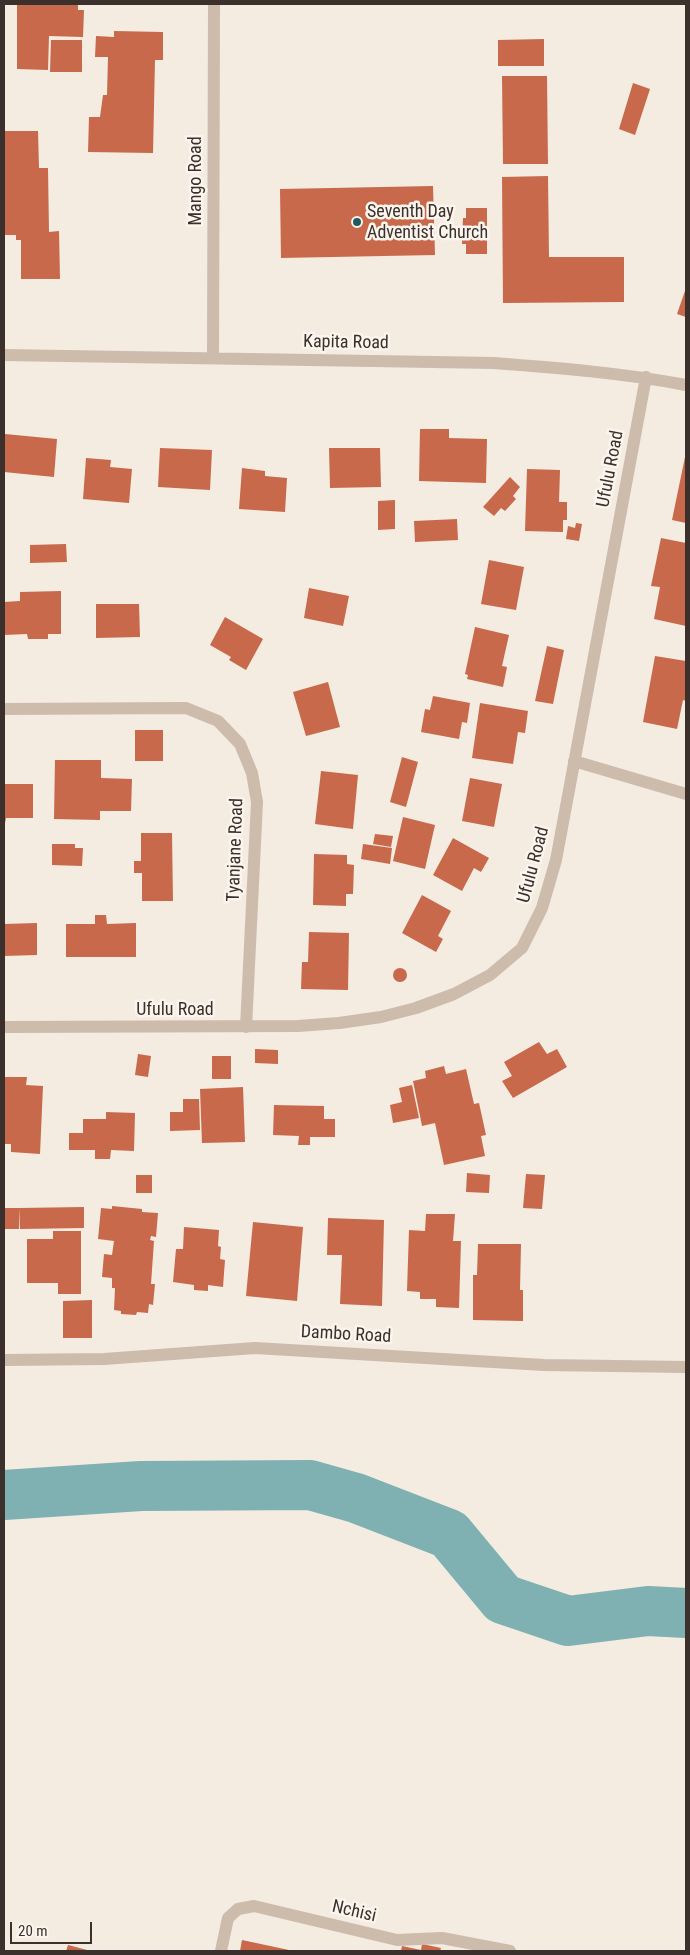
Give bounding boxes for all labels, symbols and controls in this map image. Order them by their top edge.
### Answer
street label: Mango Road [185,136,207,226]
place label: Seventh Day Adventist Church [367,201,488,243]
marker: Seventh Day Adventist Church [351,216,363,228]
street label: Kapita Road [303,331,389,355]
street label: Ufulu Road [593,429,629,509]
street label: Tyanjane Road [223,798,249,902]
street label: Ufulu Road [514,825,554,905]
street label: Ufulu Road [136,999,214,1021]
street label: Dambo Road [300,1322,392,1348]
street label: Nchisi [330,1896,378,1928]
scale bar [12,1912,95,1944]
text: 20 m [18,1922,48,1940]

